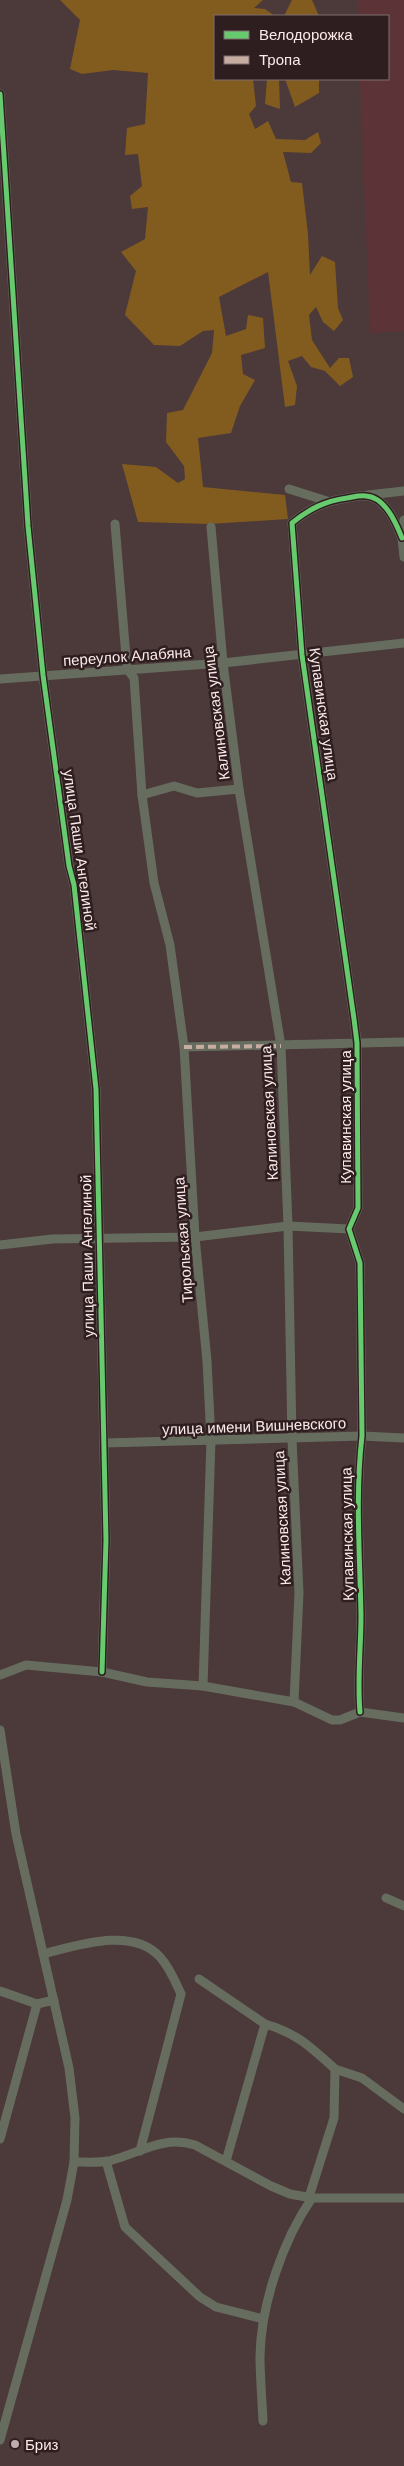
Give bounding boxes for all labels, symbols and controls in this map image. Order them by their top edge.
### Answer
legend [214,15,389,80]
text: Велодорожка [259,26,353,43]
text: Тропа [259,51,301,68]
street label: переулок Алабяна [62,643,192,669]
street label: Калиновская улица [199,644,233,781]
street label: Купавинская улица [306,647,342,782]
street label: улица Паши Ангелиной [60,768,100,932]
street label: Калиновская улица [257,1045,281,1181]
street label: Купавинская улица [337,1050,354,1184]
street label: улица Паши Ангелиной [77,1175,97,1337]
street label: Тирольская улица [170,1176,196,1303]
street label: улица имени Вишневского [162,1414,346,1438]
street label: Калиновская улица [270,1450,294,1586]
street label: Купавинская улица [337,1466,357,1601]
place label: Бриз [25,2436,59,2453]
marker: Бриз [9,2438,21,2450]

